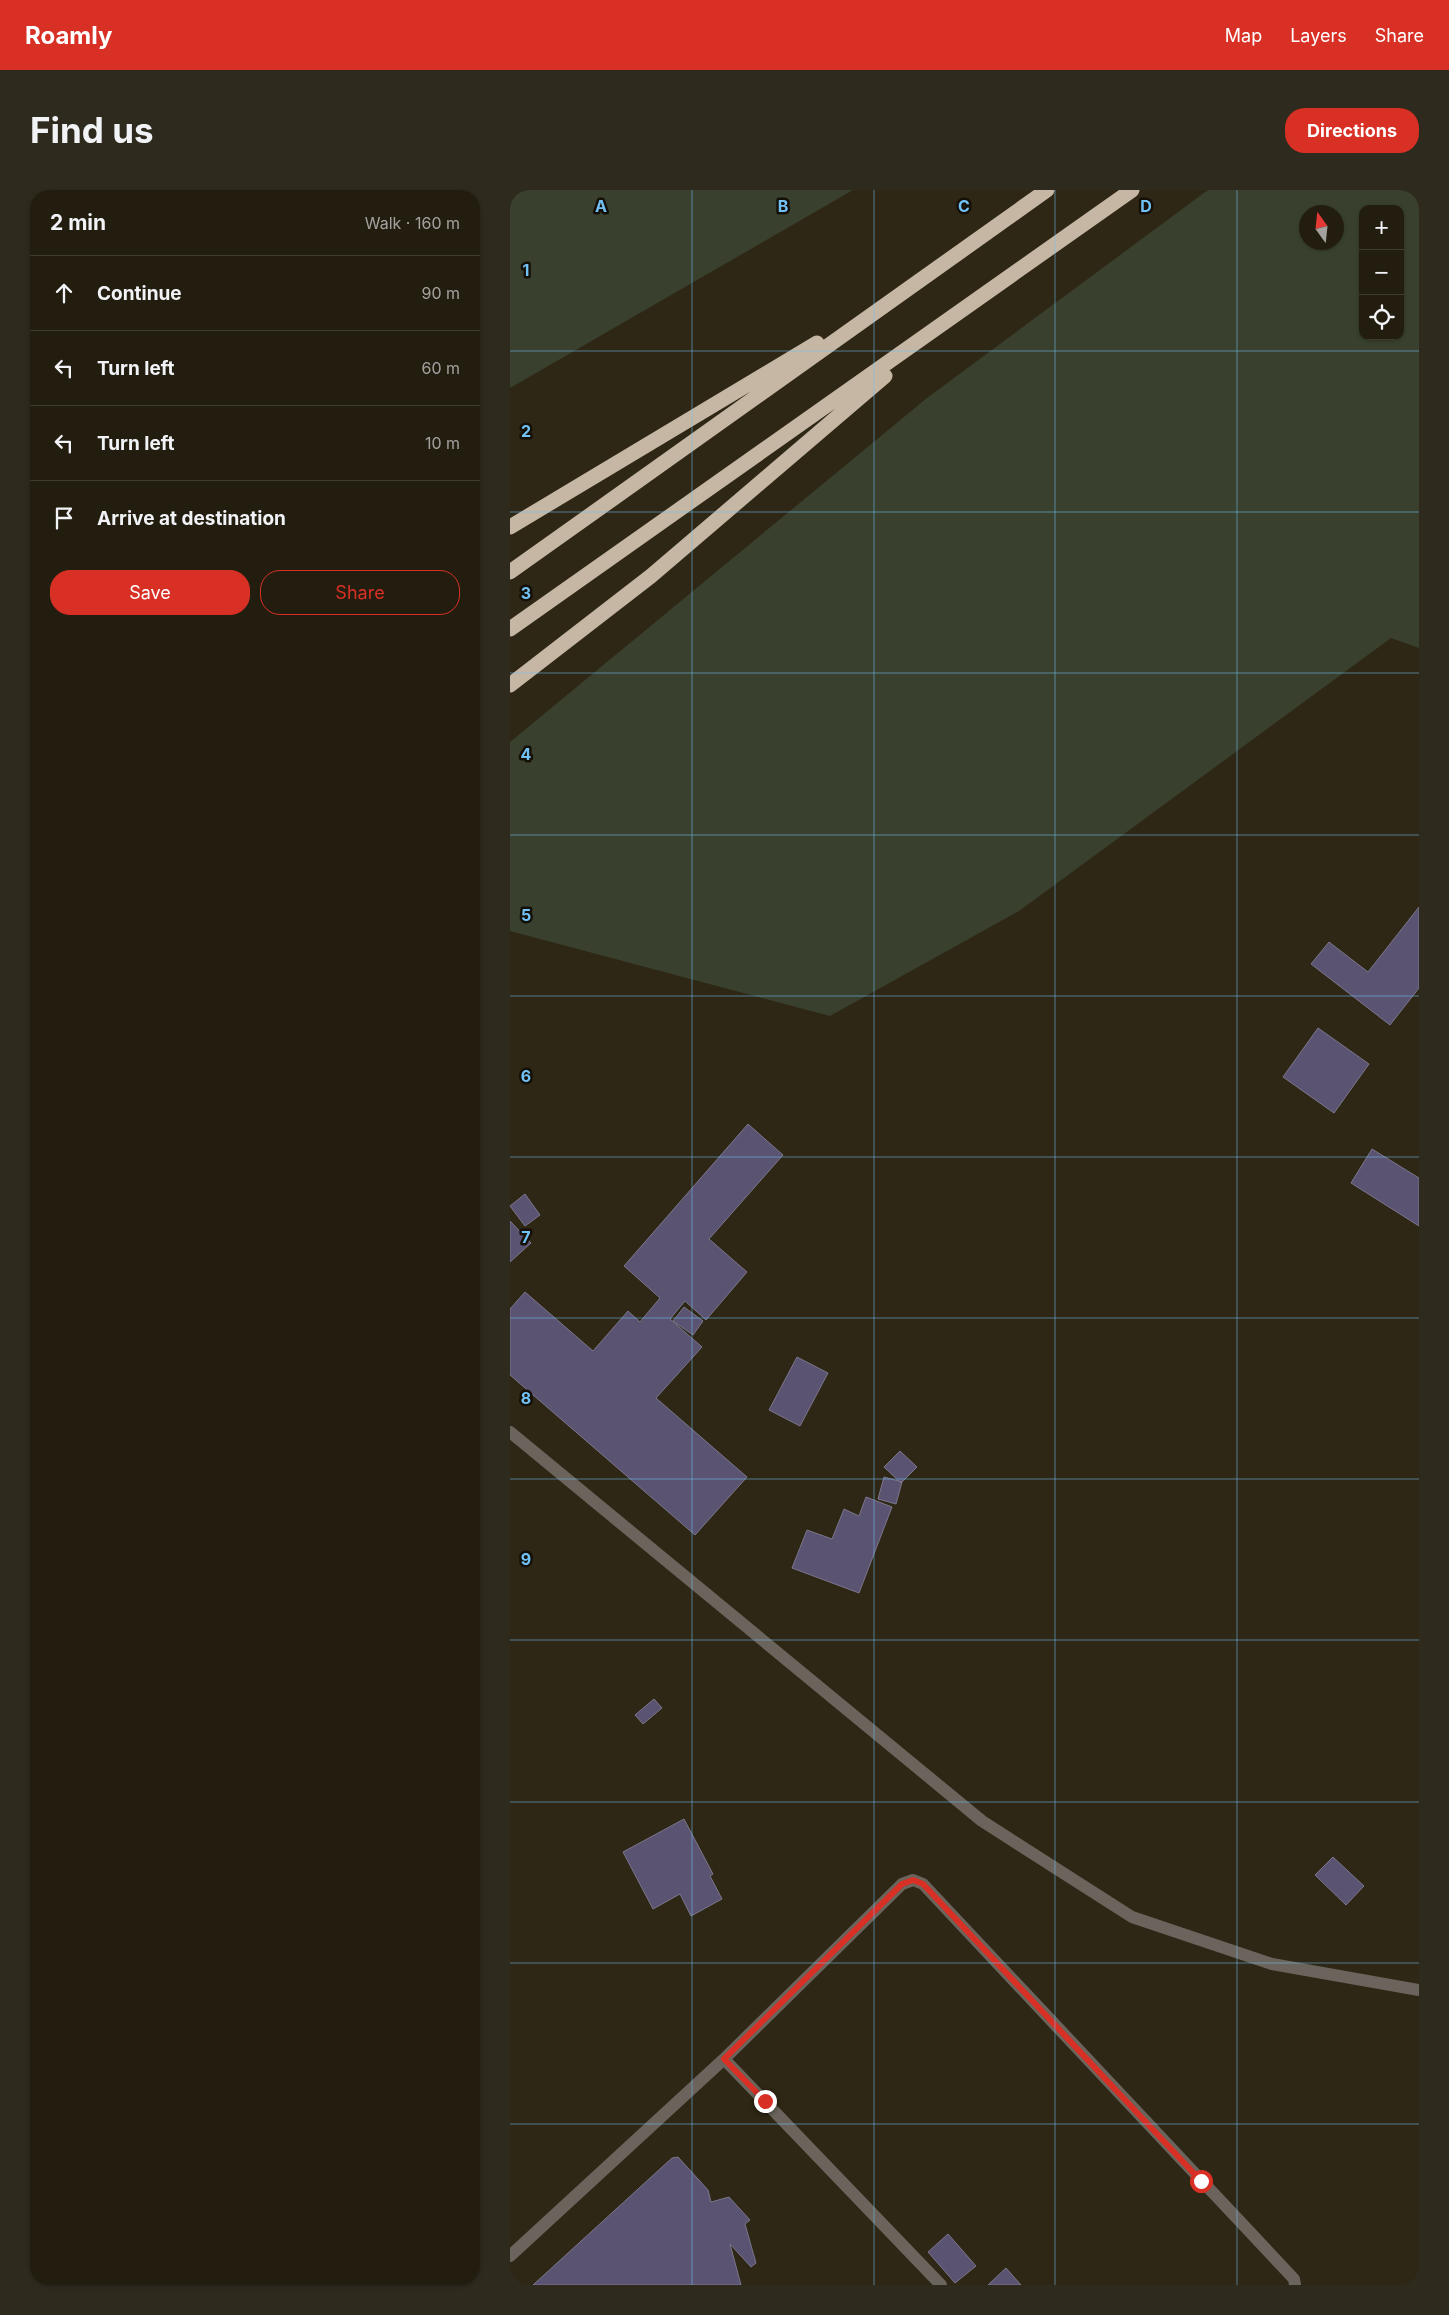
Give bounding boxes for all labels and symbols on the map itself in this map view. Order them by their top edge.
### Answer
text: A [595,196,607,216]
text: B [778,196,788,216]
text: C [958,196,970,216]
text: D [1140,196,1152,216]
north arrow [1299,205,1344,250]
text: 1 [523,260,529,280]
text: 2 [521,421,531,441]
text: 3 [521,583,531,603]
text: 4 [521,744,532,764]
text: 5 [521,905,531,925]
text: 6 [521,1066,531,1086]
text: 7 [521,1227,531,1247]
text: 8 [521,1388,531,1408]
text: 9 [521,1549,531,1569]
route end [754,2090,777,2113]
route start [1190,2170,1213,2193]

